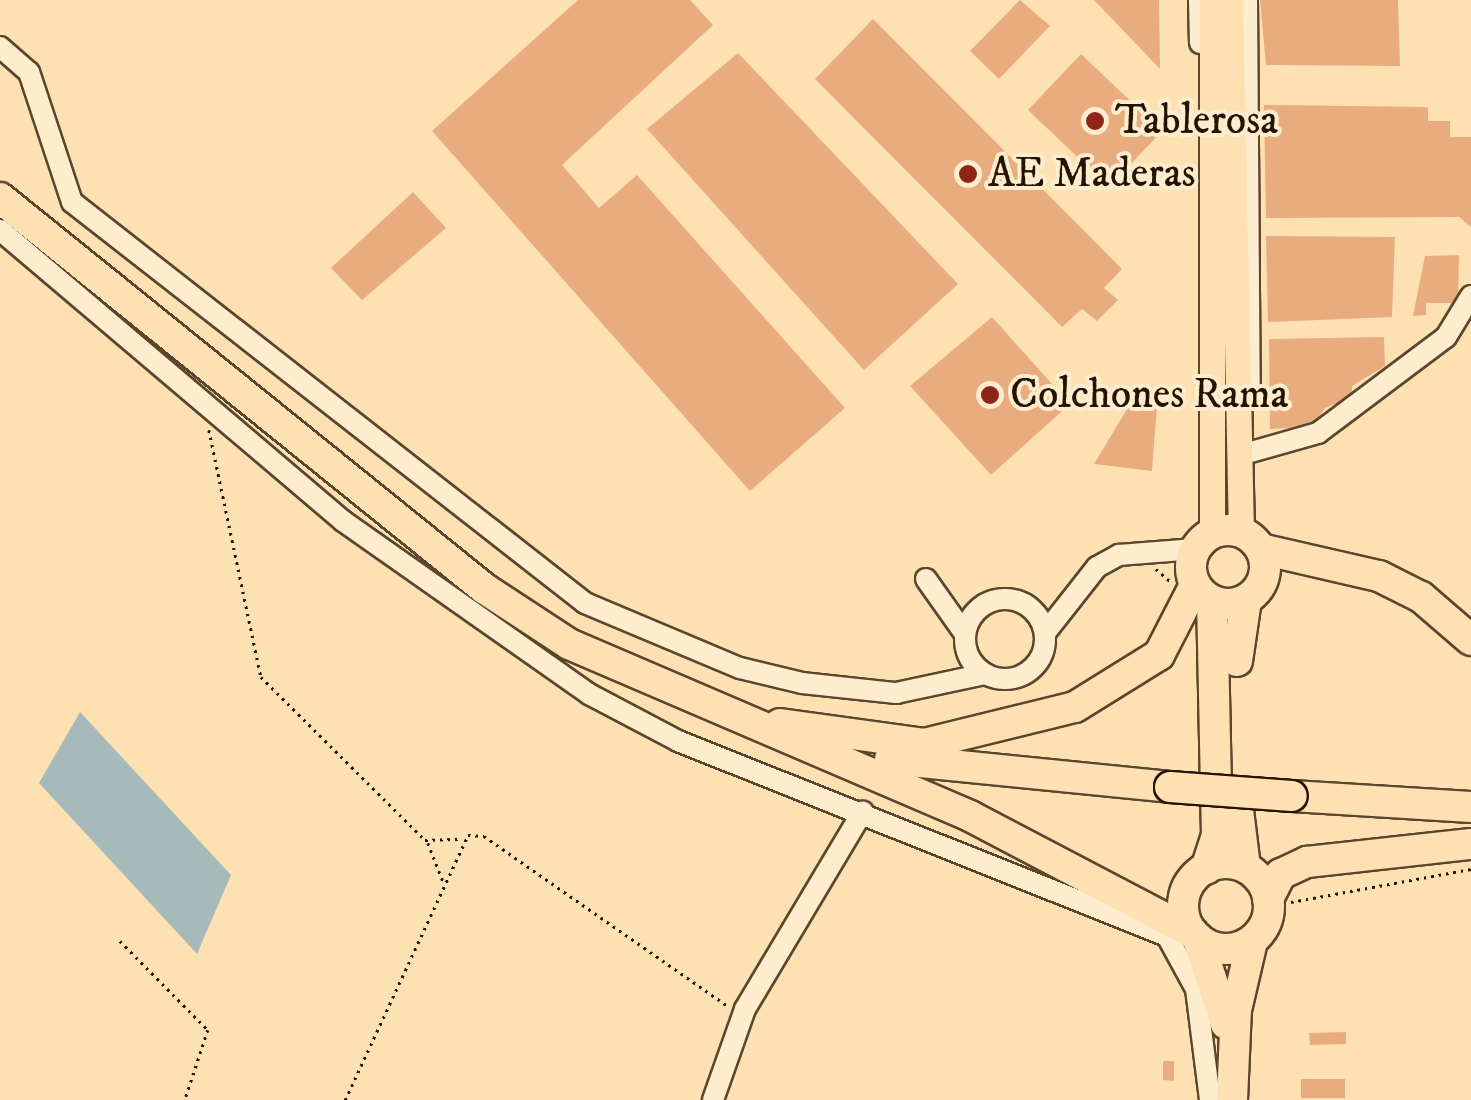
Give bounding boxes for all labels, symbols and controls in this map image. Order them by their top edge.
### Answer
place label: Tablerosa [1115,96,1278,146]
marker: Tablerosa [1084,110,1106,132]
place label: AE Maderas [988,149,1196,199]
marker: AE Maderas [957,163,979,185]
place label: Colchones Rama [1010,370,1288,420]
marker: Colchones Rama [979,384,1001,406]

